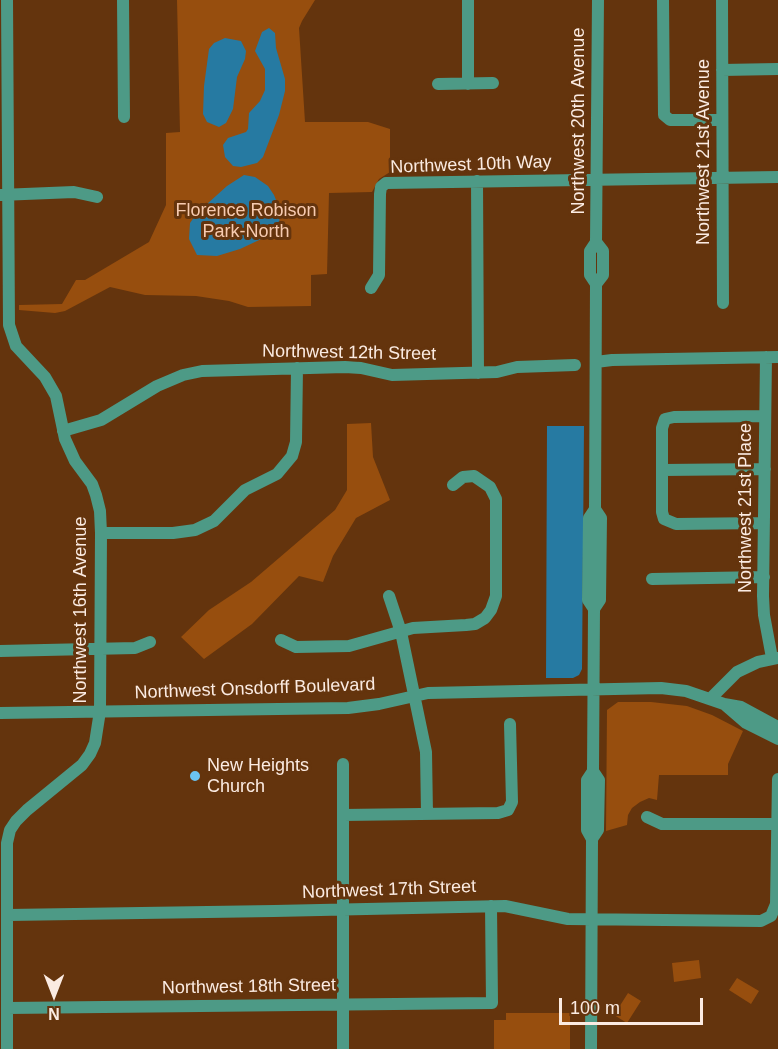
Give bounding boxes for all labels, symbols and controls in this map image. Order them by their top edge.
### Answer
street label: Northwest 20th Avenue [568,28,590,214]
street label: Northwest 21st Avenue [693,59,715,245]
street label: Northwest 10th Way [390,151,552,179]
park label: Florence Robison Park-North [175,200,317,242]
street label: Northwest 12th Street [262,341,436,365]
street label: Northwest 21st Place [735,423,757,593]
street label: Northwest 16th Avenue [70,517,92,703]
street label: Northwest Onsdorff Boulevard [134,674,376,704]
place label: New Heights Church [207,755,309,798]
marker: New Heights Church [188,769,202,783]
street label: Northwest 17th Street [302,876,476,904]
north arrow [24,965,84,1025]
street label: Northwest 18th Street [162,975,336,999]
scale bar [562,986,706,1024]
text: 100 m [570,998,620,1018]
text: N [48,1005,60,1022]

